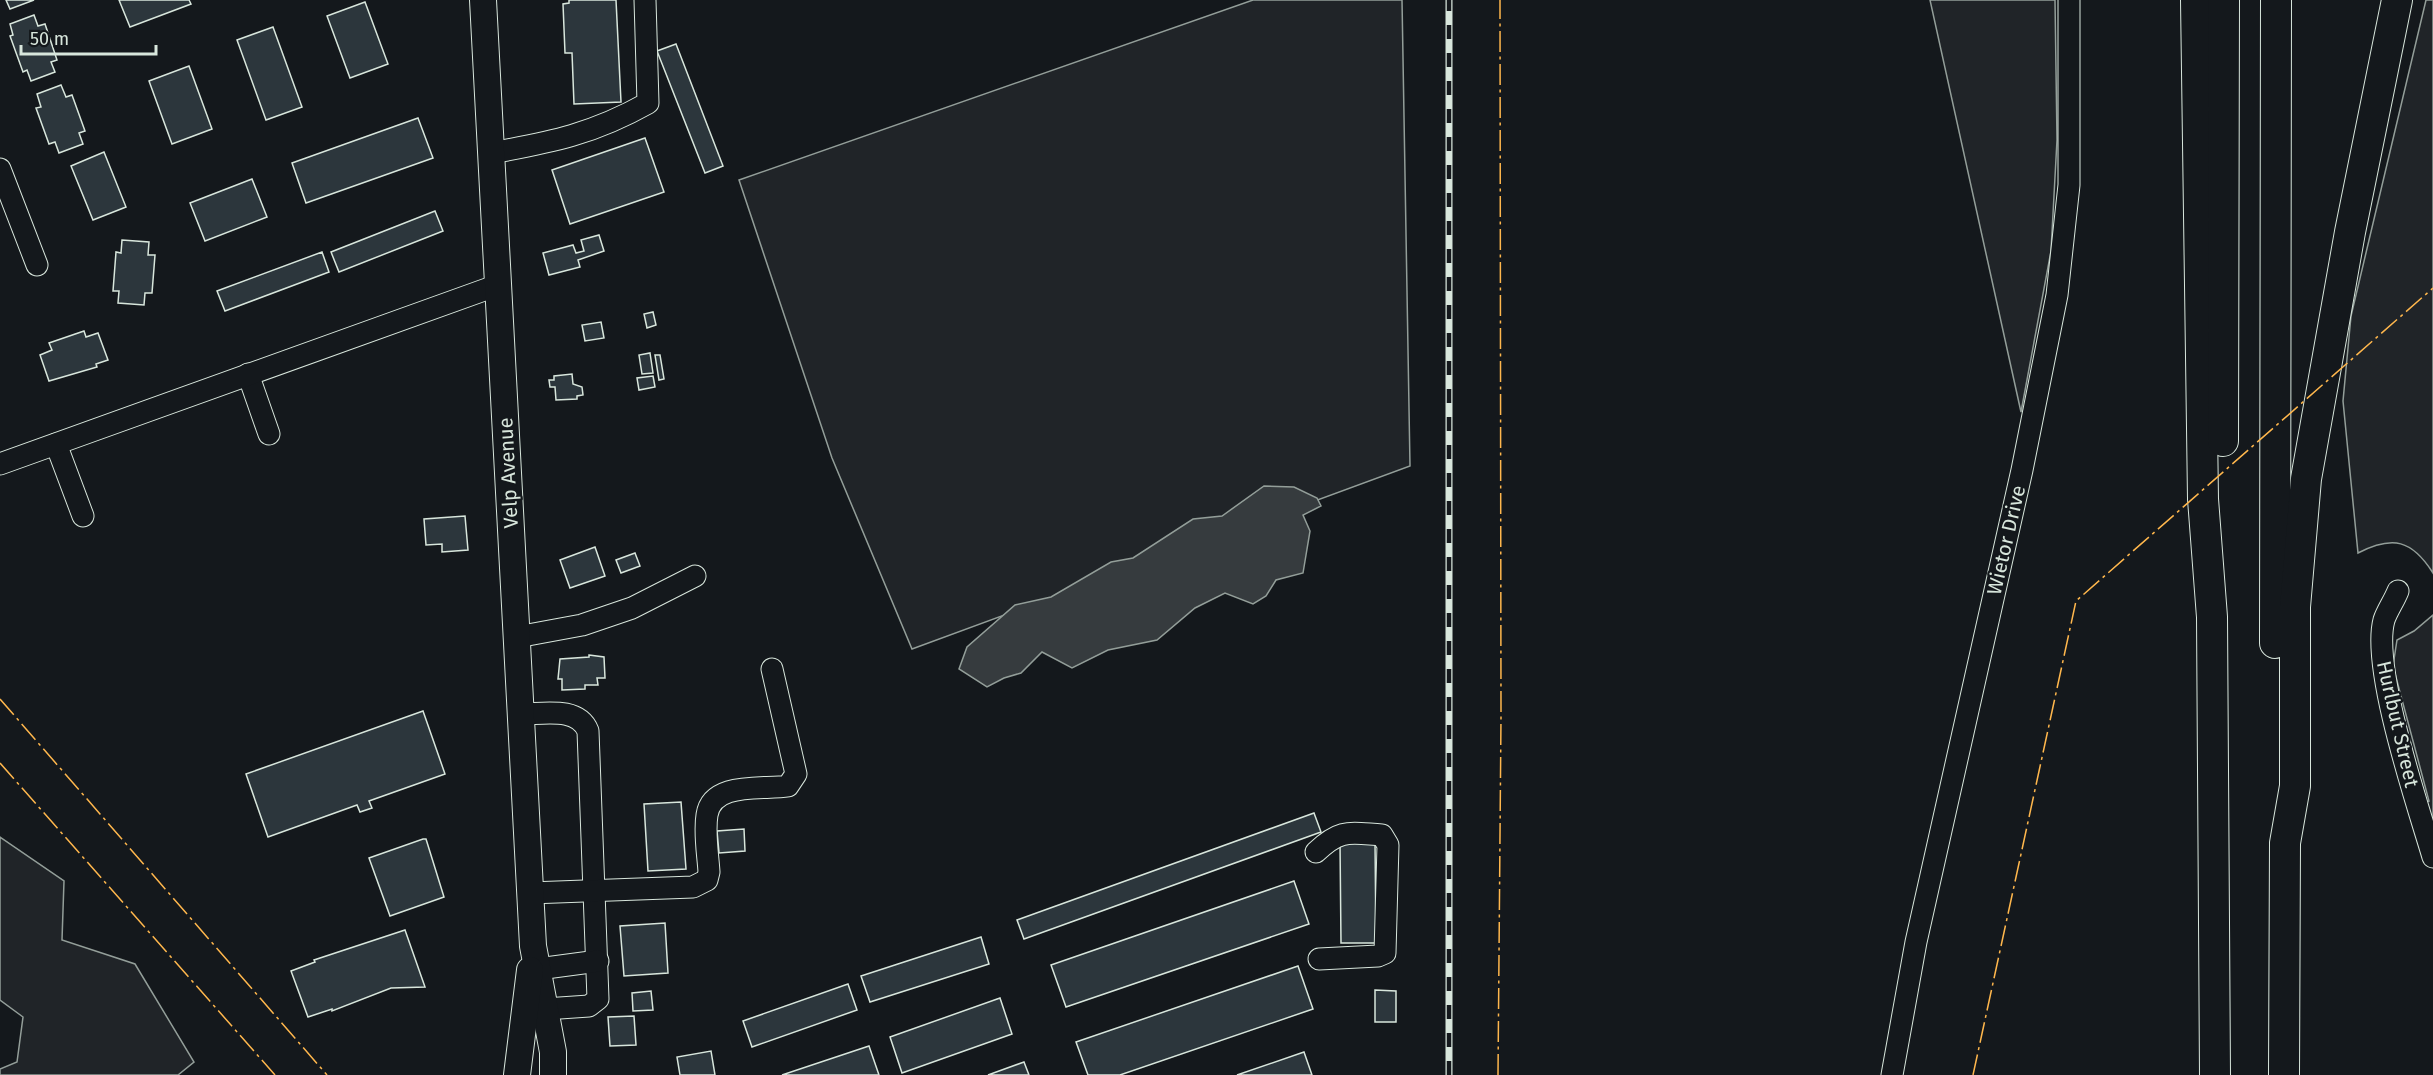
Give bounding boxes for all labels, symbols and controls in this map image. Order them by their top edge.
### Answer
scale bar [21,18,156,56]
text: 50 m [30,28,69,50]
street label: Velp Avenue [493,417,523,529]
street label: Wietor Drive [1982,483,2030,597]
street label: Hurlbut Street [2372,658,2424,790]

